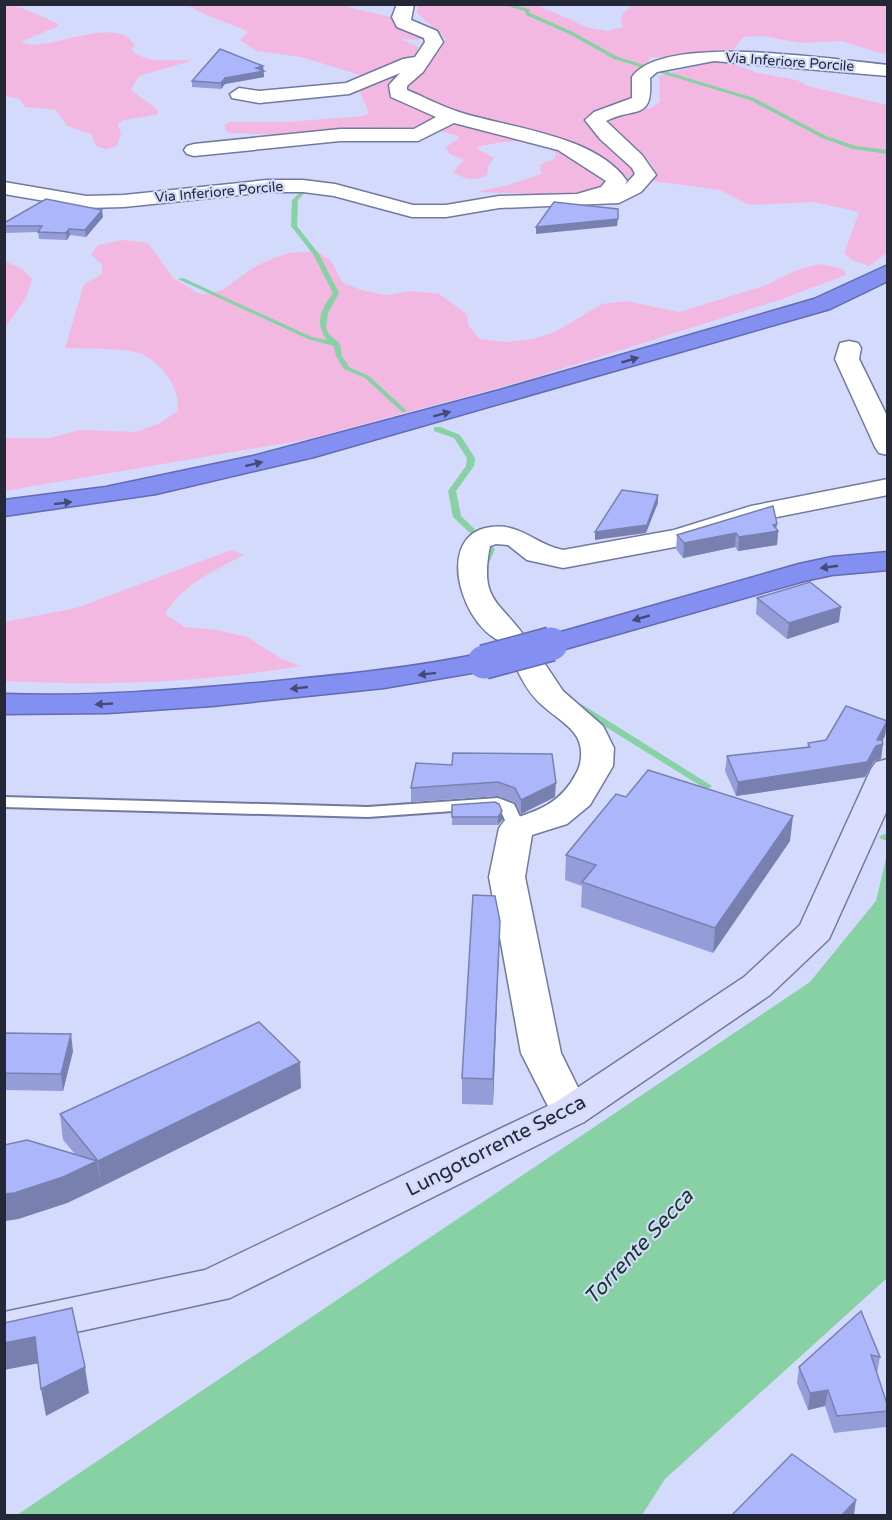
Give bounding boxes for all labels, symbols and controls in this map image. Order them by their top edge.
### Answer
street label: Via Inferiore Porcile [725,49,855,75]
street label: Via Inferiore Porcile [154,178,284,206]
one-way arrow [621,355,639,364]
one-way arrow [433,408,451,418]
one-way arrow [245,459,263,469]
one-way arrow [53,498,72,507]
one-way arrow [820,562,839,571]
one-way arrow [632,614,650,623]
one-way arrow [418,669,437,678]
one-way arrow [289,683,308,693]
one-way arrow [94,700,113,709]
street label: Lungotorrente Secca [402,1090,590,1202]
water label: Torrente Secca [579,1183,700,1310]

